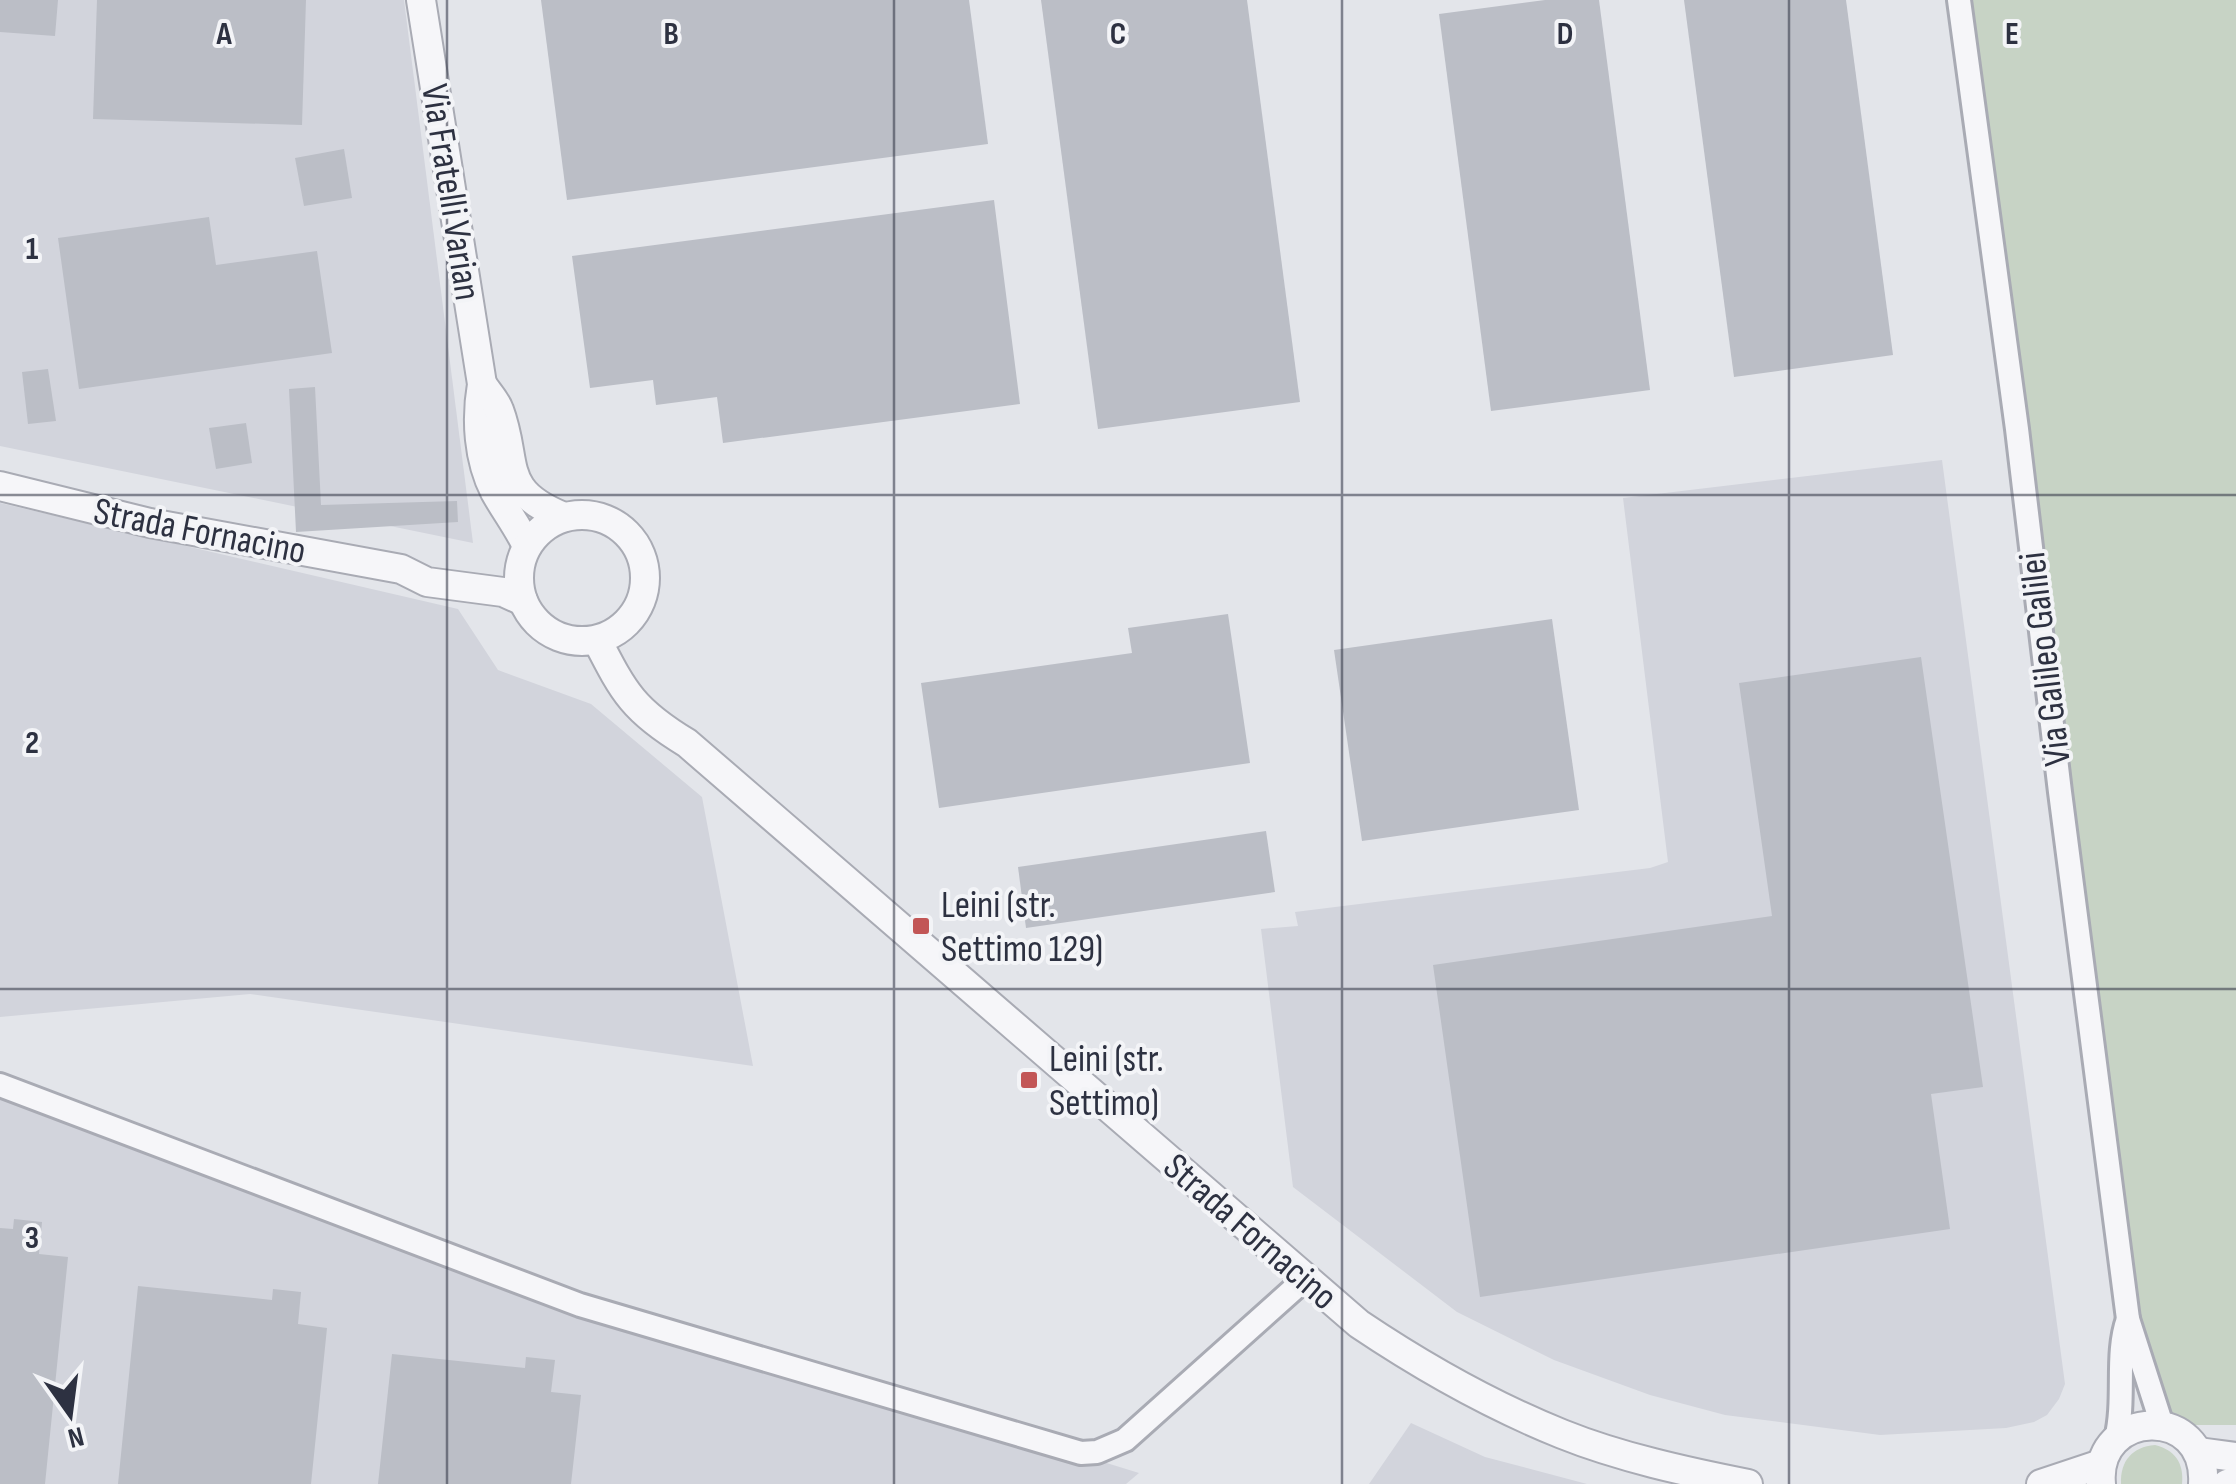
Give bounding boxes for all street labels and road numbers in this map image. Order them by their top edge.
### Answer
street label: Via Fratelli Varian [411,81,490,303]
street label: Strada Fornacino [90,489,310,574]
street label: Via Galileo Galilei [2010,549,2081,768]
street label: Strada Fornacino [1154,1145,1346,1320]

